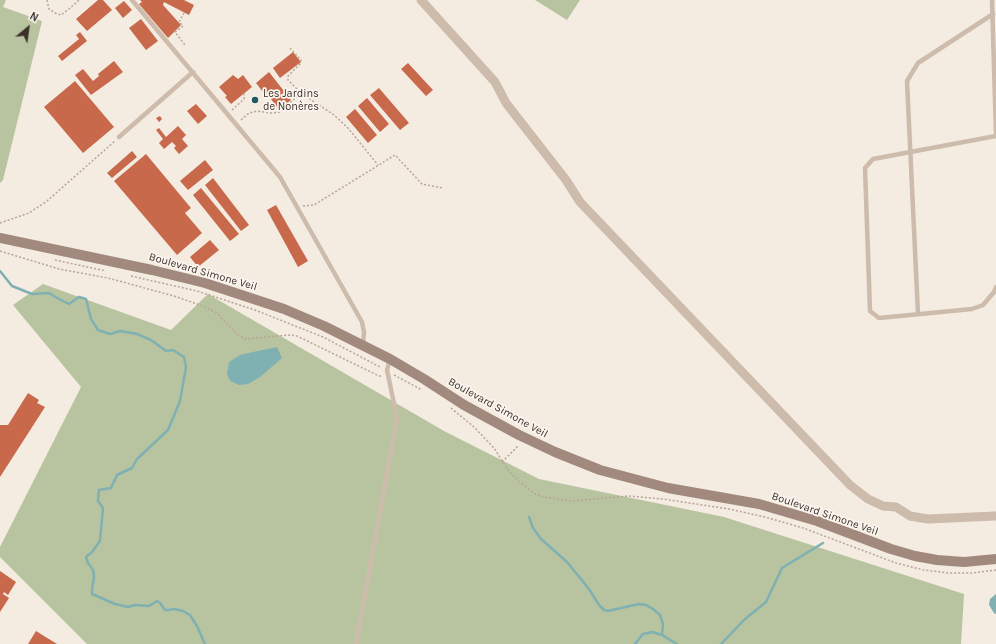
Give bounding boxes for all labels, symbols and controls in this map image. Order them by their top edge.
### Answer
north arrow [8,8,48,48]
text: N [27,9,41,25]
place label: Les Jardins de Nonères [263,87,319,113]
marker: Les Jardins de Nonères [250,95,260,105]
street label: Boulevard Simone Veil [147,250,259,294]
street label: Boulevard Simone Veil [446,375,550,441]
street label: Boulevard Simone Veil [770,490,880,538]

